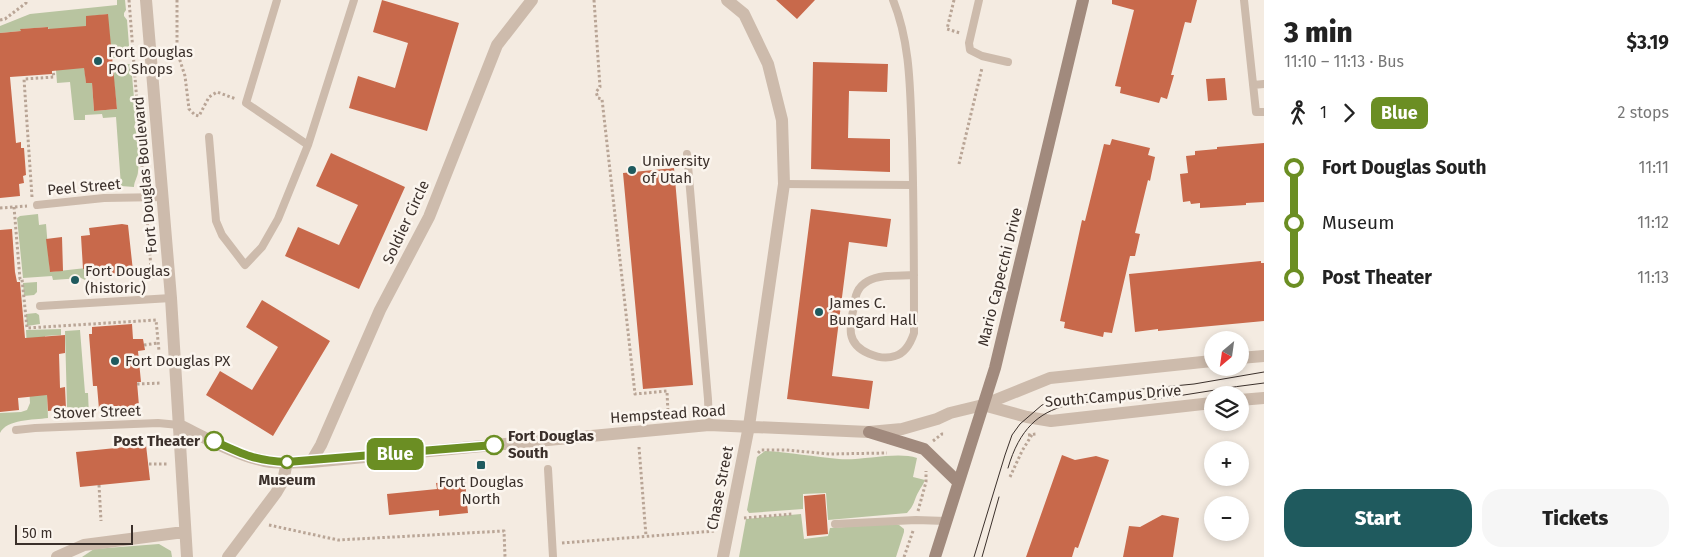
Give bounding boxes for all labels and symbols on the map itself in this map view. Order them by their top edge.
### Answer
place label: Fort Douglas PO Shops [108,43,193,78]
marker: Fort Douglas PO Shops [92,55,104,67]
street label: Fort Douglas Boulevard [129,96,161,254]
place label: University of Utah [642,152,711,187]
marker: University of Utah [626,164,638,176]
street label: Peel Street [47,175,122,199]
street label: Soldier Circle [379,177,433,267]
street label: Mario Capecchi Drive [974,206,1026,348]
place label: Fort Douglas (historic) [85,262,170,297]
marker: Fort Douglas (historic) [69,274,81,286]
place label: James C. Bungard Hall [829,294,917,329]
marker: James C. Bungard Hall [813,306,825,318]
north arrow [1204,331,1249,376]
place label: Fort Douglas PX [125,352,231,370]
marker: Fort Douglas PX [109,355,121,367]
street label: South Campus Drive [1044,381,1182,411]
street label: Stover Street [53,401,142,423]
street label: Hempstead Road [609,401,727,427]
place label: Fort Douglas South [508,427,594,462]
marker: Post Theater [204,431,224,451]
place label: Post Theater [113,432,201,450]
marker: Fort Douglas South [484,435,504,455]
line badge: Blue [360,438,430,470]
street label: Chase Street [703,444,737,531]
marker: Museum [280,455,294,469]
marker: Fort Douglas North [475,459,487,471]
place label: Museum [258,471,316,489]
place label: Fort Douglas North [438,473,524,508]
scale bar [15,522,132,545]

